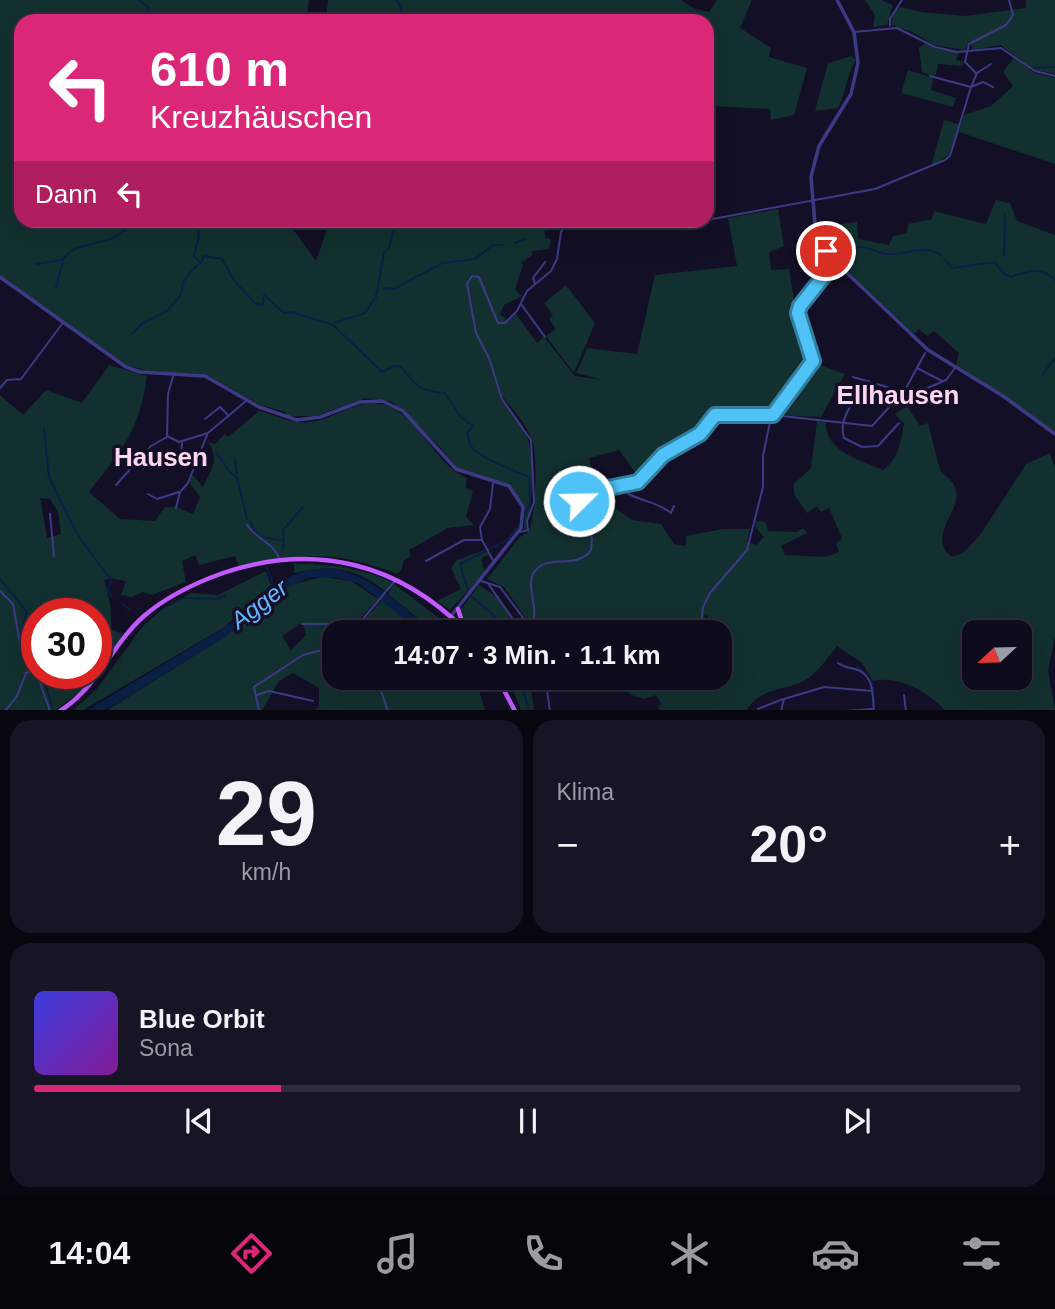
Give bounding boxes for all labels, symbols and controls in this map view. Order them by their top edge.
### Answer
icon: left [35,42,126,133]
text: 610 m [150,42,289,96]
text: Kreuzhäuschen [150,99,372,135]
icon: left [111,175,149,213]
text: Dann [35,179,97,209]
pin [796,221,856,281]
icon: arrive [807,232,845,270]
district label: Ellhausen [837,380,959,410]
district label: Hausen [114,442,208,472]
position arrow [542,464,616,538]
water label: Agger [224,573,294,635]
speed limit sign: 30 [21,598,112,689]
north arrow [962,620,1032,690]
map controls [962,620,1032,690]
text: 14:07 · 3 Min. · 1.1 km [393,640,661,670]
text: 29 [216,763,317,864]
text: Klima [557,779,614,805]
text: 20° [749,815,828,873]
text: − [557,824,579,866]
text: + [999,824,1021,866]
text: km/h [241,859,291,885]
text: Blue Orbit [139,1004,265,1034]
text: Sona [139,1035,193,1061]
icon: previous [180,1102,218,1140]
icon: pause [509,1102,547,1140]
icon: next [838,1102,876,1140]
icon: directions [227,1229,276,1278]
icon: music [373,1229,422,1278]
icon: phone [519,1229,568,1278]
icon: climate [665,1229,714,1278]
icon: car [811,1229,860,1278]
icon: filters [957,1229,1006,1278]
text: 14:04 [49,1235,130,1271]

